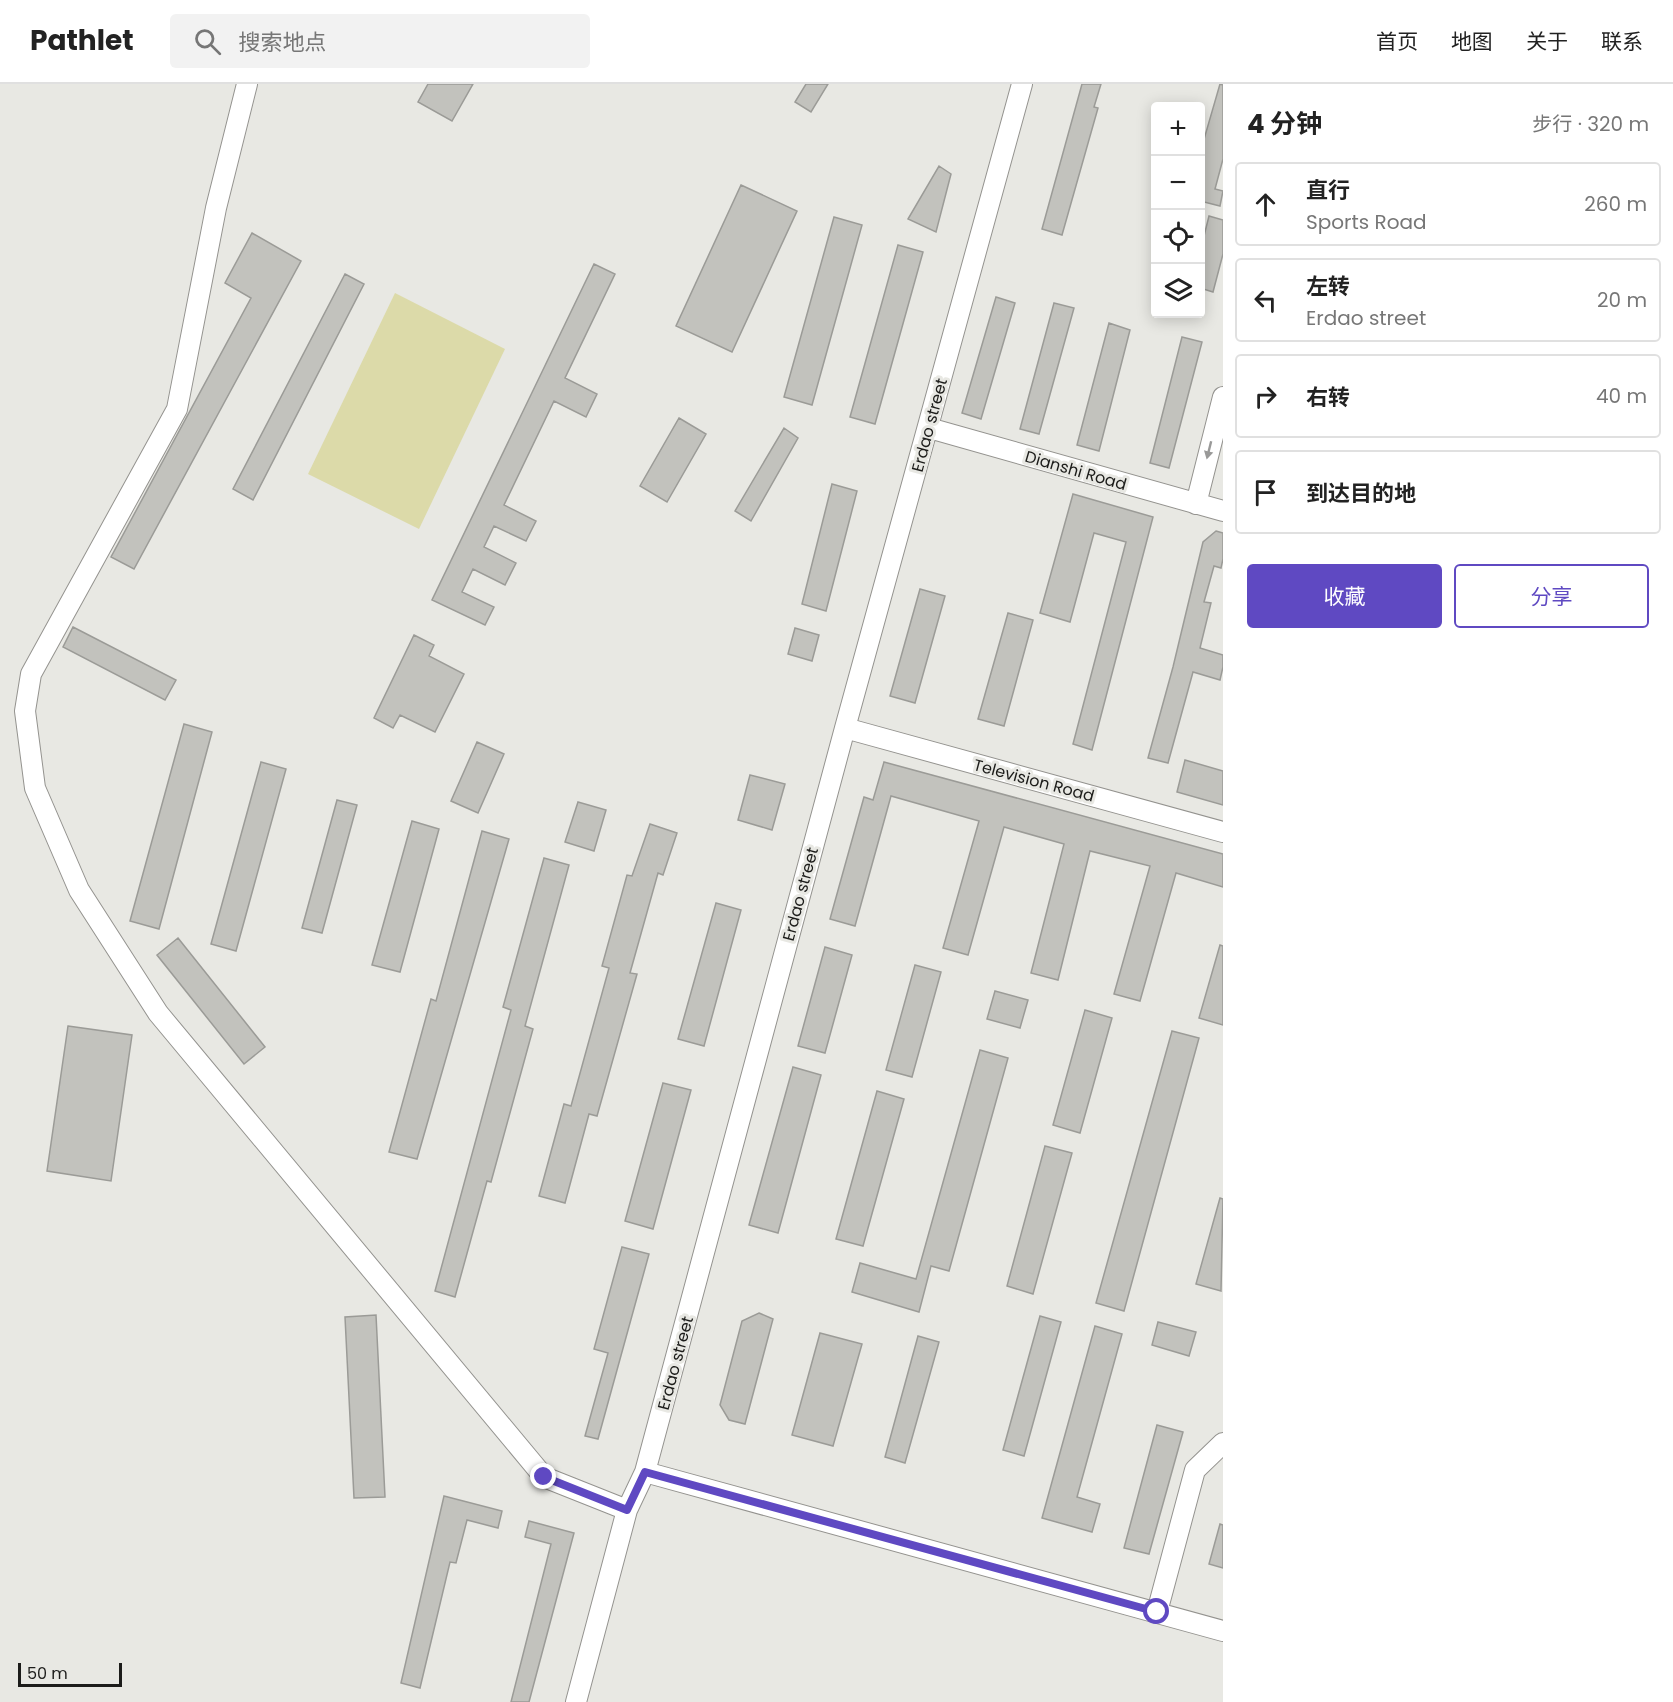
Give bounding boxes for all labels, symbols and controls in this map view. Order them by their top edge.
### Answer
search box [170,14,590,68]
text: Pathlet [30,21,134,60]
icon: search [191,25,224,58]
text: 搜索地点 [239,27,327,58]
text: 首页 [1376,27,1418,56]
text: 地图 [1451,27,1493,56]
text: 关于 [1526,27,1568,56]
text: 联系 [1601,27,1643,56]
map controls [1151,102,1205,318]
button: + [1151,102,1205,156]
text: 4 分钟 [1247,106,1322,142]
text: 步行 · 320 m [1532,110,1649,138]
button: − [1151,156,1205,210]
text: 直行 [1306,175,1350,206]
icon: ahead [1249,188,1282,221]
text: 260 m [1584,190,1647,218]
text: Sports Road [1306,208,1427,236]
button: locate [1151,210,1205,264]
button: layers [1151,264,1205,318]
text: 左转 [1306,271,1350,302]
icon: left [1249,284,1282,317]
text: 20 m [1597,286,1647,314]
text: Erdao street [1306,304,1426,332]
street label: Erdao street [906,376,953,475]
icon: right [1249,380,1282,413]
text: 右转 [1306,382,1350,413]
text: 40 m [1596,382,1647,410]
one-way arrow [1204,441,1214,460]
street label: Dianshi Road [1022,445,1129,496]
icon: arrive [1249,476,1282,509]
text: 到达目的地 [1306,478,1416,509]
button: 收藏 [1247,564,1442,628]
button: 分享 [1454,564,1649,628]
street label: Television Road [971,753,1097,808]
street label: Erdao street [777,845,824,944]
street label: Erdao street [652,1314,699,1413]
route end [530,1463,556,1489]
route start [1143,1598,1169,1624]
scale bar [18,1660,122,1688]
text: 50 m [27,1662,68,1685]

